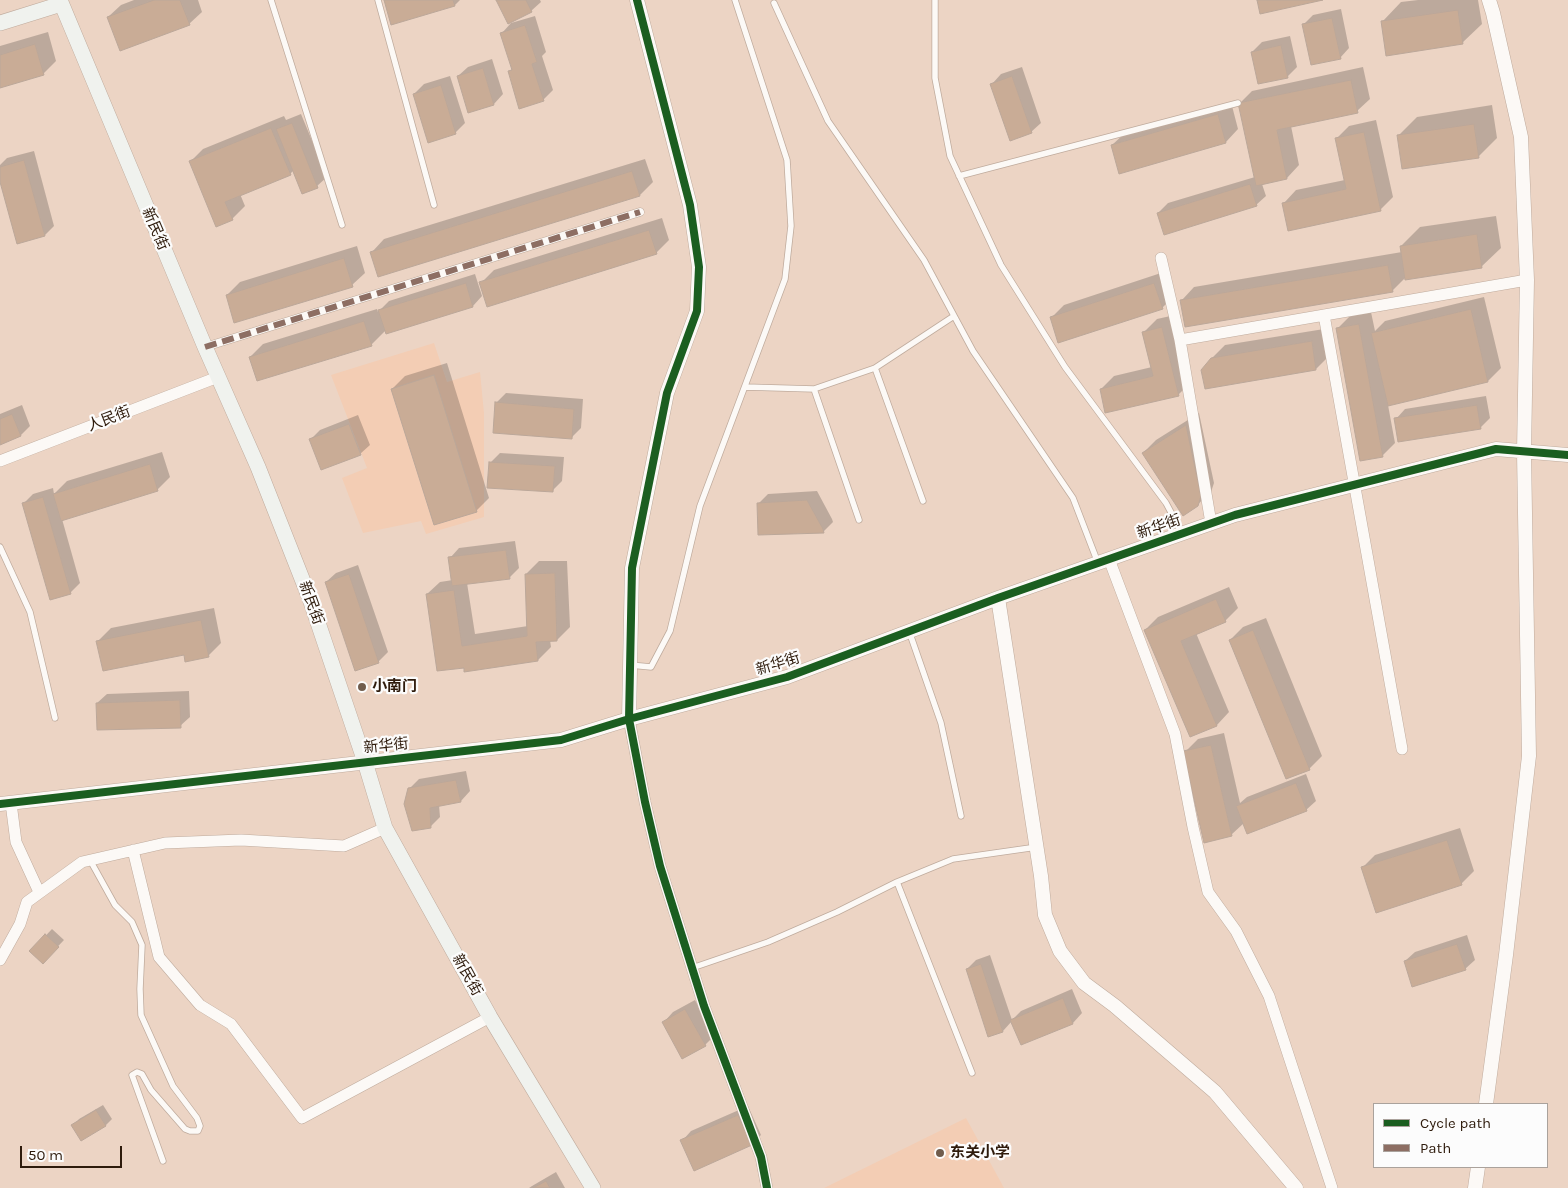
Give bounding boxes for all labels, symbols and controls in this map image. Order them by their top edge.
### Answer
street label: 新民街 [138,205,172,253]
street label: 人民街 [85,403,133,435]
street label: 新华街 [1135,511,1183,543]
street label: 新民街 [295,579,327,627]
street label: 新华街 [754,649,802,679]
place label: 小南门 [372,678,417,696]
marker: 小南门 [356,681,368,693]
street label: 新华街 [363,735,409,757]
street label: 新民街 [448,951,486,999]
legend [1373,1103,1548,1168]
text: Cycle path [1420,1114,1491,1132]
scale bar [22,1136,125,1168]
text: Path [1420,1139,1451,1157]
place label: 东关小学 [950,1144,1010,1162]
text: 50 m [28,1146,63,1164]
marker: 东关小学 [934,1147,946,1159]

